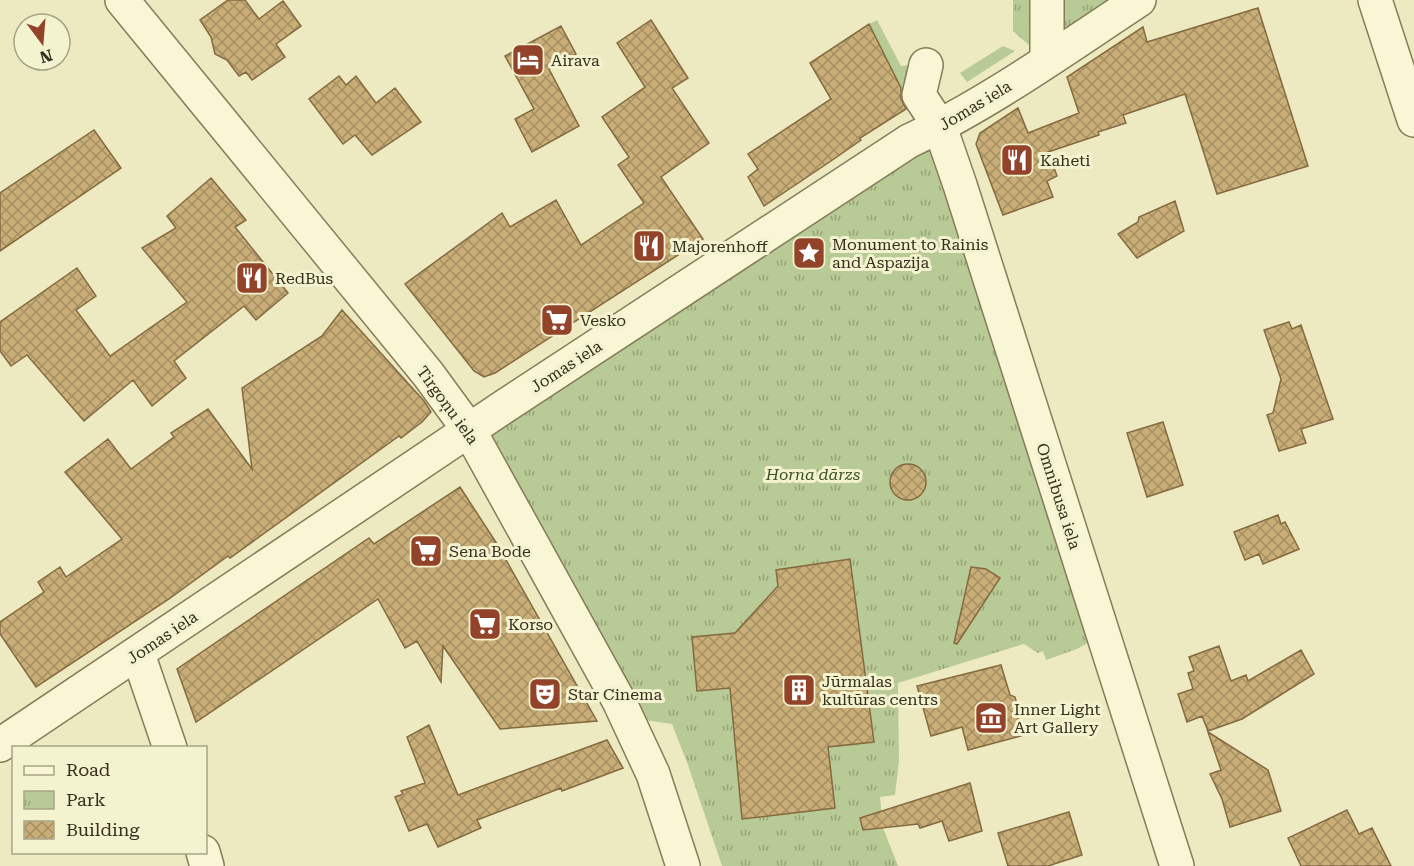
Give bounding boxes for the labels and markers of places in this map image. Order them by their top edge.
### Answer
hotel icon: Airava [510,42,546,78]
place label: Airava [551,51,600,70]
restaurant icon: Kaheti [999,142,1035,178]
place label: Kaheti [1040,151,1090,170]
restaurant icon: Majorenhoff [631,228,667,264]
place icon: Monument to Rainis and Aspazija [791,235,827,271]
place label: Monument to Rainis and Aspazija [832,235,989,272]
place label: Majorenhoff [672,237,768,256]
restaurant icon: RedBus [234,260,270,296]
place label: RedBus [275,269,334,288]
supermarket icon: Vesko [539,302,575,338]
place label: Vesko [580,311,626,330]
supermarket icon: Sena Bode [408,533,444,569]
place label: Sena Bode [449,542,531,561]
supermarket icon: Korso [467,606,503,642]
place label: Korso [508,615,553,634]
building icon: Jūrmalas kultūras centrs [781,672,817,708]
place label: Jūrmalas kultūras centrs [822,672,938,709]
theatre icon: Star Cinema [527,676,563,712]
place label: Star Cinema [568,685,663,704]
museum icon: Inner Light Art Gallery [973,700,1009,736]
place label: Inner Light Art Gallery [1014,700,1100,737]

